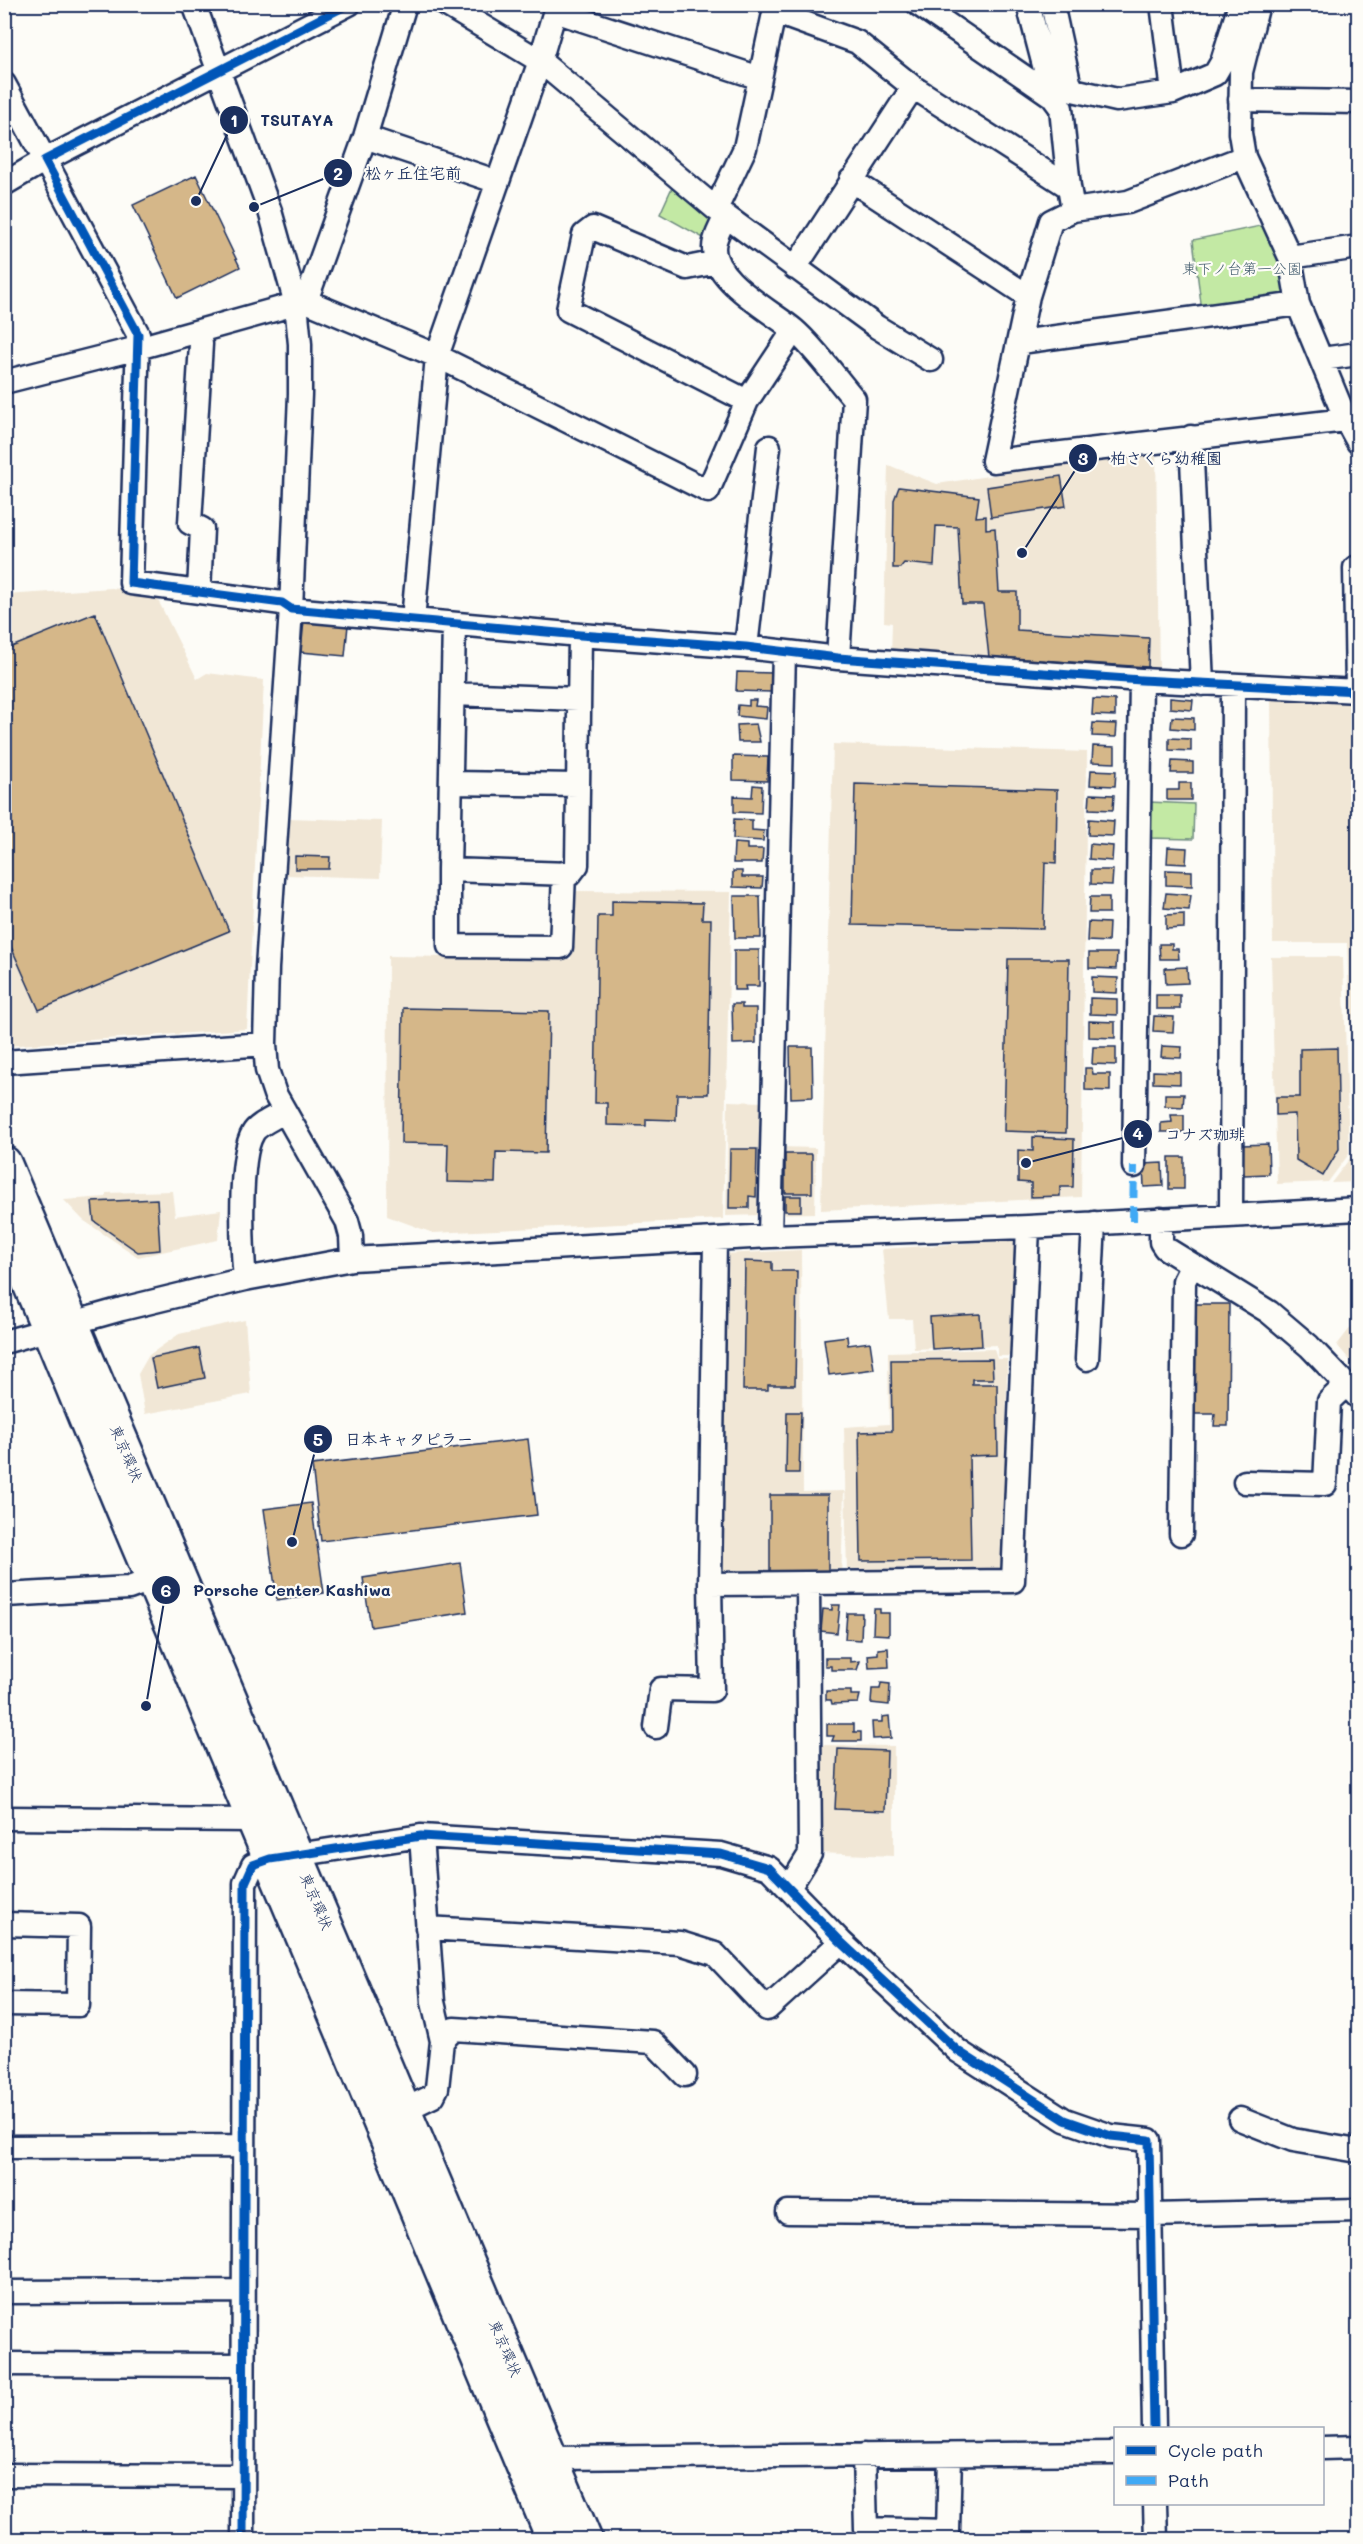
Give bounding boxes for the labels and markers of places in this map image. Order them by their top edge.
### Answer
callout: TSUTAYA [219,103,346,137]
callout: 松ヶ丘住宅前 [323,156,473,190]
callout: 柏さくら幼稚園 [1068,441,1234,475]
callout: コナズ珈琲 [1123,1117,1257,1151]
callout: 日本キャタピラー [303,1422,485,1456]
callout: Porsche Center Kashiwa [151,1573,402,1607]

